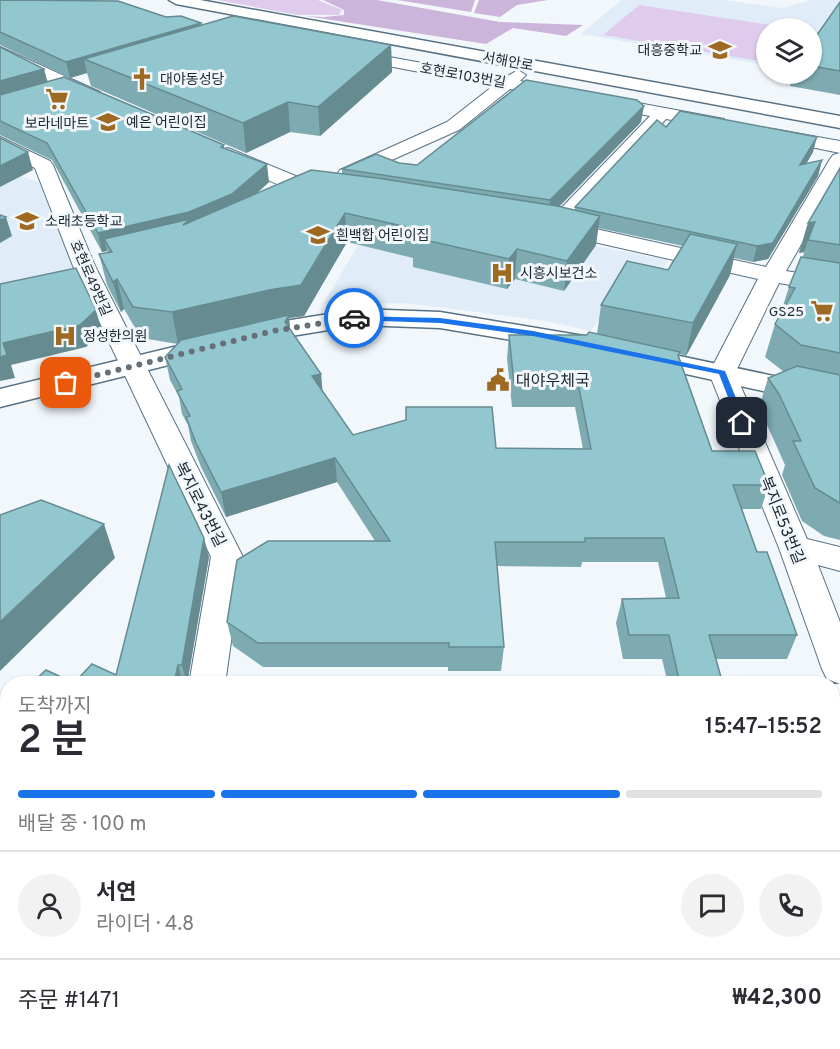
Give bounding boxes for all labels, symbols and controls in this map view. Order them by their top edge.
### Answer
map controls [756,18,822,84]
button: layers [756,18,822,84]
school or university icon: 대흥중학교 [707,37,733,63]
place label: 대흥중학교 [638,42,702,60]
street label: 서해안로 [481,50,535,75]
street label: 호현로103번길 [418,60,507,92]
church icon: 대야동성당 [129,66,155,92]
place label: 대야동성당 [160,72,225,89]
supermarket icon: 보라네마트 [44,86,70,112]
school or university icon: 예은 어린이집 [95,109,121,135]
place label: 예은 어린이집 [126,115,207,132]
place label: 보라네마트 [25,116,89,133]
school or university icon: 소래초등학교 [14,208,40,234]
place label: 소래초등학교 [45,213,122,231]
school or university icon: 흰백합 어린이집 [305,222,331,248]
place label: 흰백합 어린이집 [336,227,429,245]
street label: 호현로49번길 [65,238,115,319]
hospital icon: 시흥시보건소 [489,260,515,286]
place label: 시흥시보건소 [520,266,597,283]
courier [324,288,384,348]
supermarket icon: GS25 [809,298,835,324]
icon: car [338,302,371,335]
place label: GS25 [769,304,804,321]
hospital icon: 정성한의원 [52,323,78,349]
place label: 정성한의원 [83,329,147,346]
pin [40,357,91,408]
icon: bag [49,366,82,399]
public building icon: 대야우체국 [485,367,511,393]
place label: 대야우체국 [516,372,590,392]
pin [716,397,767,448]
icon: home [725,406,758,439]
street label: 복지로43번길 [169,459,229,551]
street label: 복지로53번길 [754,474,808,568]
text: 도착까지 [18,694,92,720]
text: 15:47–15:52 [705,714,822,741]
text: 2 분 [18,718,87,767]
text: 배달 중 · 100 m [18,812,146,838]
button: person [18,874,81,937]
button: chat [681,874,744,937]
button: phone [759,874,822,937]
text: 서연 [96,880,136,907]
text: 라이더 · 4.8 [96,912,194,938]
text: ₩42,300 [733,985,822,1012]
text: 주문 #1471 [18,988,120,1015]

